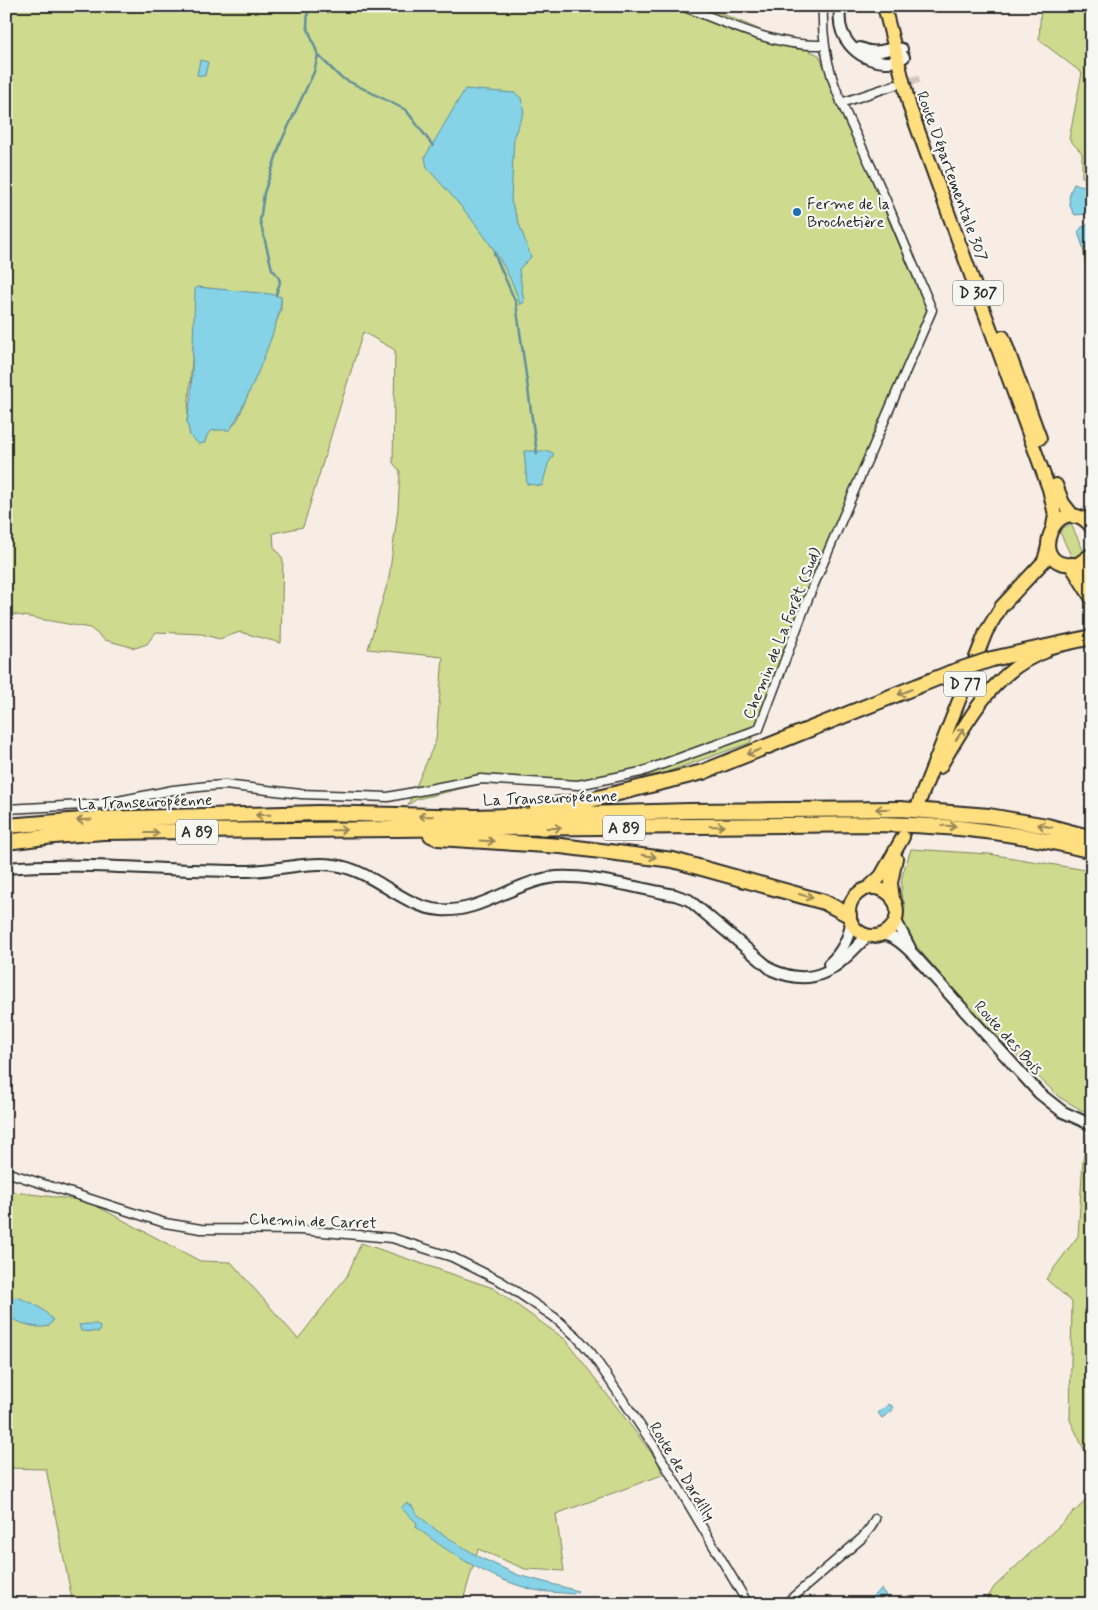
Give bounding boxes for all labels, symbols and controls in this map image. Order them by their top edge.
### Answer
street label: Route Départementale 307 [911,88,992,265]
place label: Ferme de la Brochetière [807,194,890,233]
marker: Ferme de la Brochetière [791,206,803,218]
road number: D 307 [953,280,1003,306]
street label: Chemin de La Forêt (Sud) [738,544,827,723]
road number: D 77 [944,672,986,696]
one-way arrow [898,688,913,697]
one-way arrow [955,727,965,741]
one-way arrow [747,748,762,758]
street label: La Transeuropéenne [483,786,618,811]
street label: La Transeuropéenne [78,790,213,815]
one-way arrow [876,804,892,814]
one-way arrow [256,810,272,820]
one-way arrow [418,811,434,821]
one-way arrow [76,815,92,824]
road number: A 89 [603,816,645,840]
road number: A 89 [176,820,218,844]
one-way arrow [941,821,957,831]
one-way arrow [1037,821,1053,830]
one-way arrow [708,822,724,831]
one-way arrow [546,823,562,833]
one-way arrow [331,825,347,835]
one-way arrow [144,828,160,838]
one-way arrow [479,836,495,846]
one-way arrow [640,851,656,861]
one-way arrow [797,892,813,902]
street label: Route des Bois [969,996,1047,1080]
street label: Chemin de Carret [249,1209,378,1234]
street label: Route de Dardilly [644,1418,720,1525]

